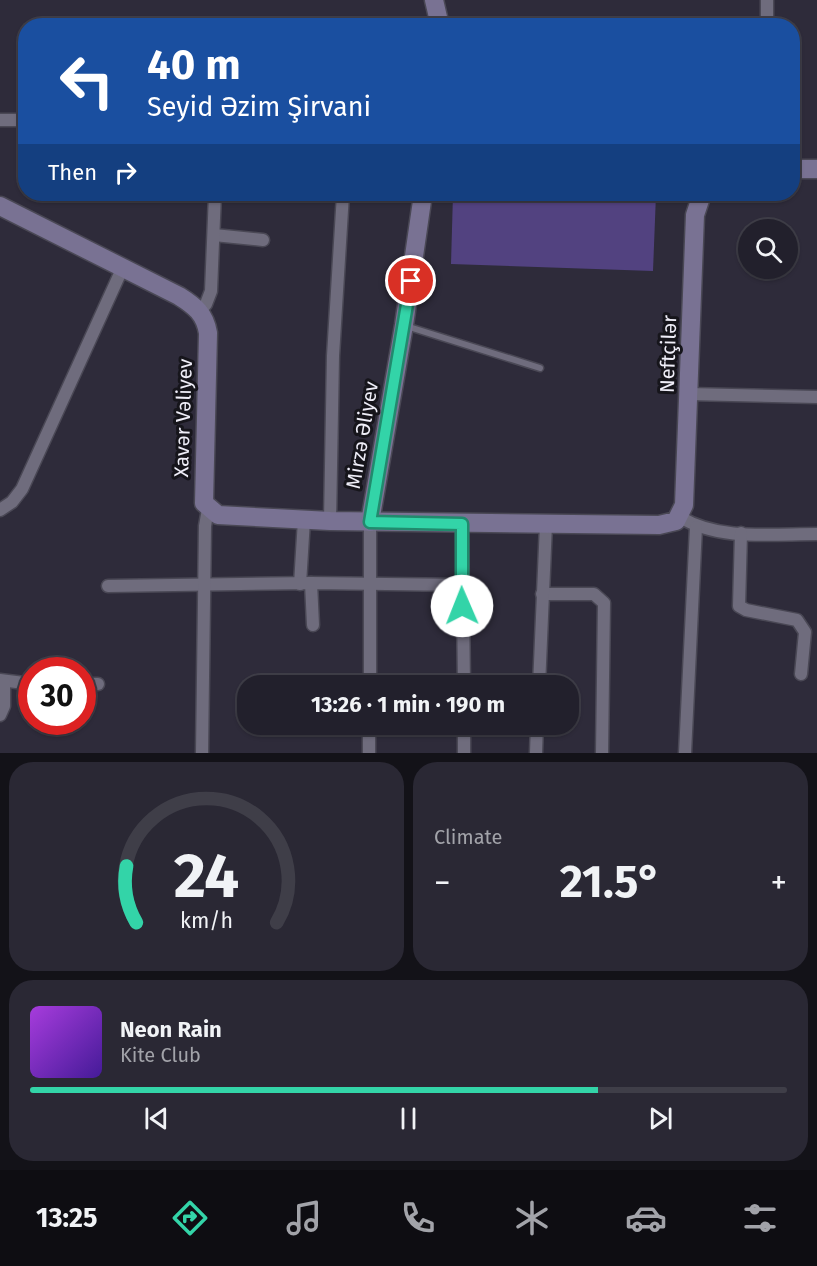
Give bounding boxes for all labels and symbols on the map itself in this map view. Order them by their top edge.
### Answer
pin [385,255,436,306]
street label: Neftçilər [655,314,682,393]
street label: Xavər Vəliyev [169,358,197,478]
street label: Mirzə Əliyev [341,379,383,491]
position arrow [430,574,494,638]
speed limit sign: 30 [18,657,96,735]

